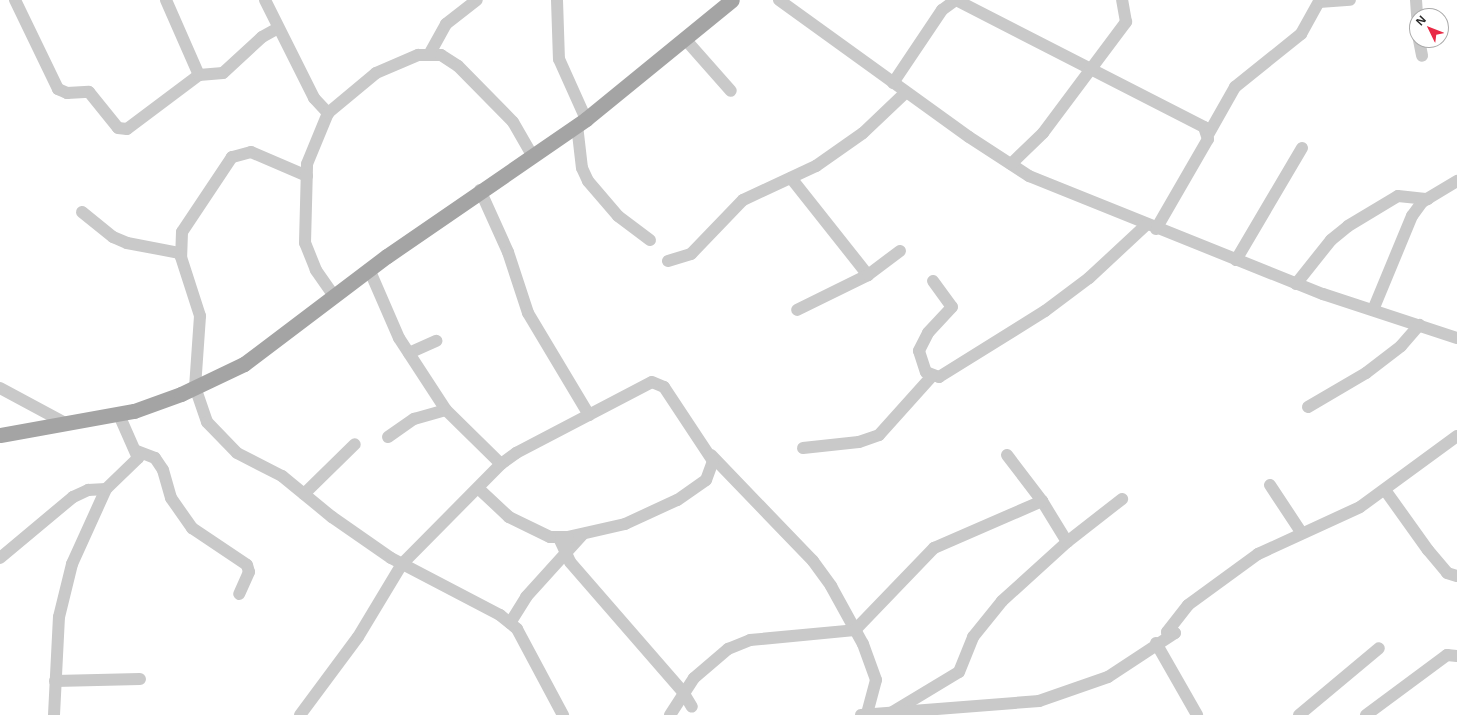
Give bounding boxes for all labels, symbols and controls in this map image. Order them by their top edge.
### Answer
north arrow [1409,8,1449,48]
text: N [1412,12,1429,29]

